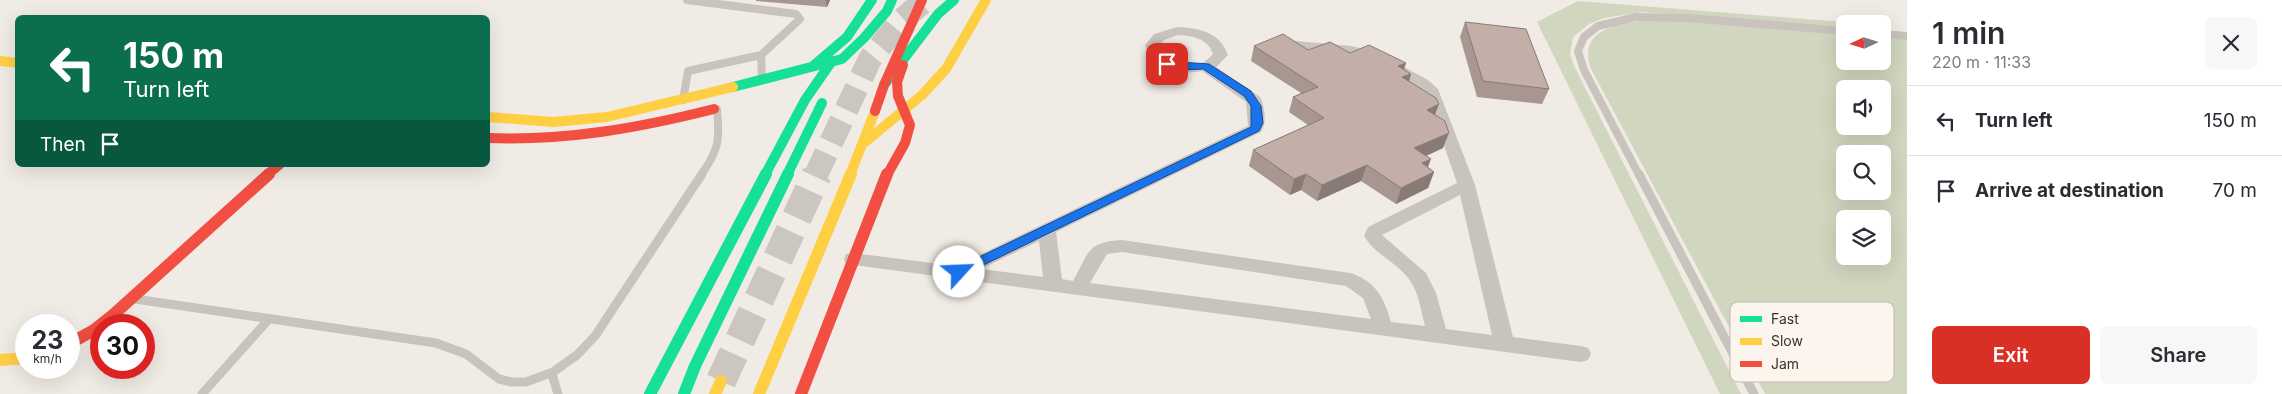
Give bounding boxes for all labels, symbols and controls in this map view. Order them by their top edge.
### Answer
north arrow [1836,15,1891,70]
map controls [1836,15,1891,265]
text: 1 min [1932,15,2005,51]
button: close [2205,17,2257,69]
text: 150 m [123,34,224,76]
icon: left [40,35,105,100]
pin [1146,43,1188,85]
icon: arrive [1153,50,1181,78]
text: 220 m · 11:33 [1932,52,2031,72]
text: Turn left [123,76,209,102]
button: sound [1836,80,1891,135]
icon: left [1932,107,1960,135]
text: Turn left [1975,109,2053,132]
text: 150 m [2204,109,2257,132]
icon: arrive [96,130,124,158]
text: Then [40,133,86,156]
button: search [1836,145,1891,200]
icon: arrive [1932,177,1960,205]
text: Arrive at destination [1975,179,2164,202]
text: 70 m [2213,179,2257,202]
button: layers [1836,210,1891,265]
position arrow [932,245,984,297]
legend [1730,302,1894,382]
text: Fast [1771,310,1799,327]
speed limit sign: 30 [90,314,155,379]
text: 23 [32,325,63,355]
button: Exit [1932,326,2090,384]
button: Share [2100,326,2257,384]
text: Slow [1771,332,1803,349]
text: km/h [33,351,62,366]
text: Jam [1771,355,1799,372]

